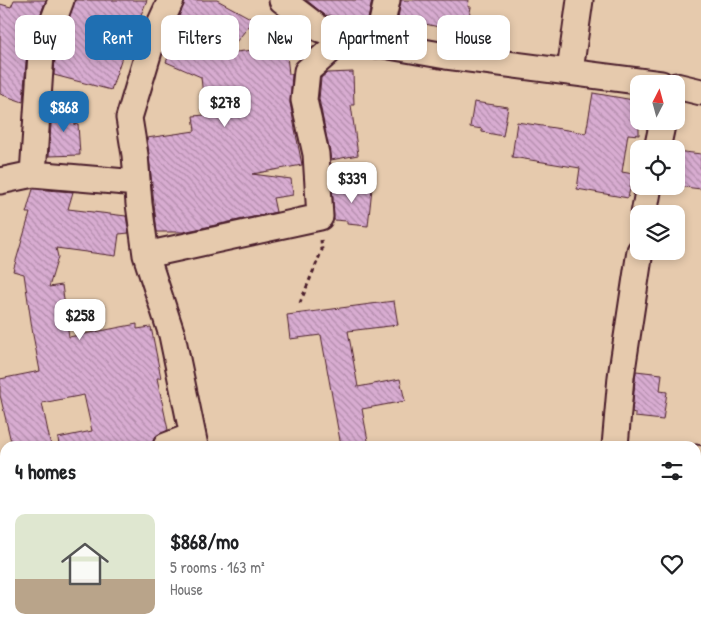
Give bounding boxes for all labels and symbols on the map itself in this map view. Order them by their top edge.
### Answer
north arrow [630,75,685,130]
pin: $278 [195,86,255,128]
pin: $868 [34,90,94,133]
pin: $339 [322,162,382,204]
pin: $258 [50,298,110,341]

